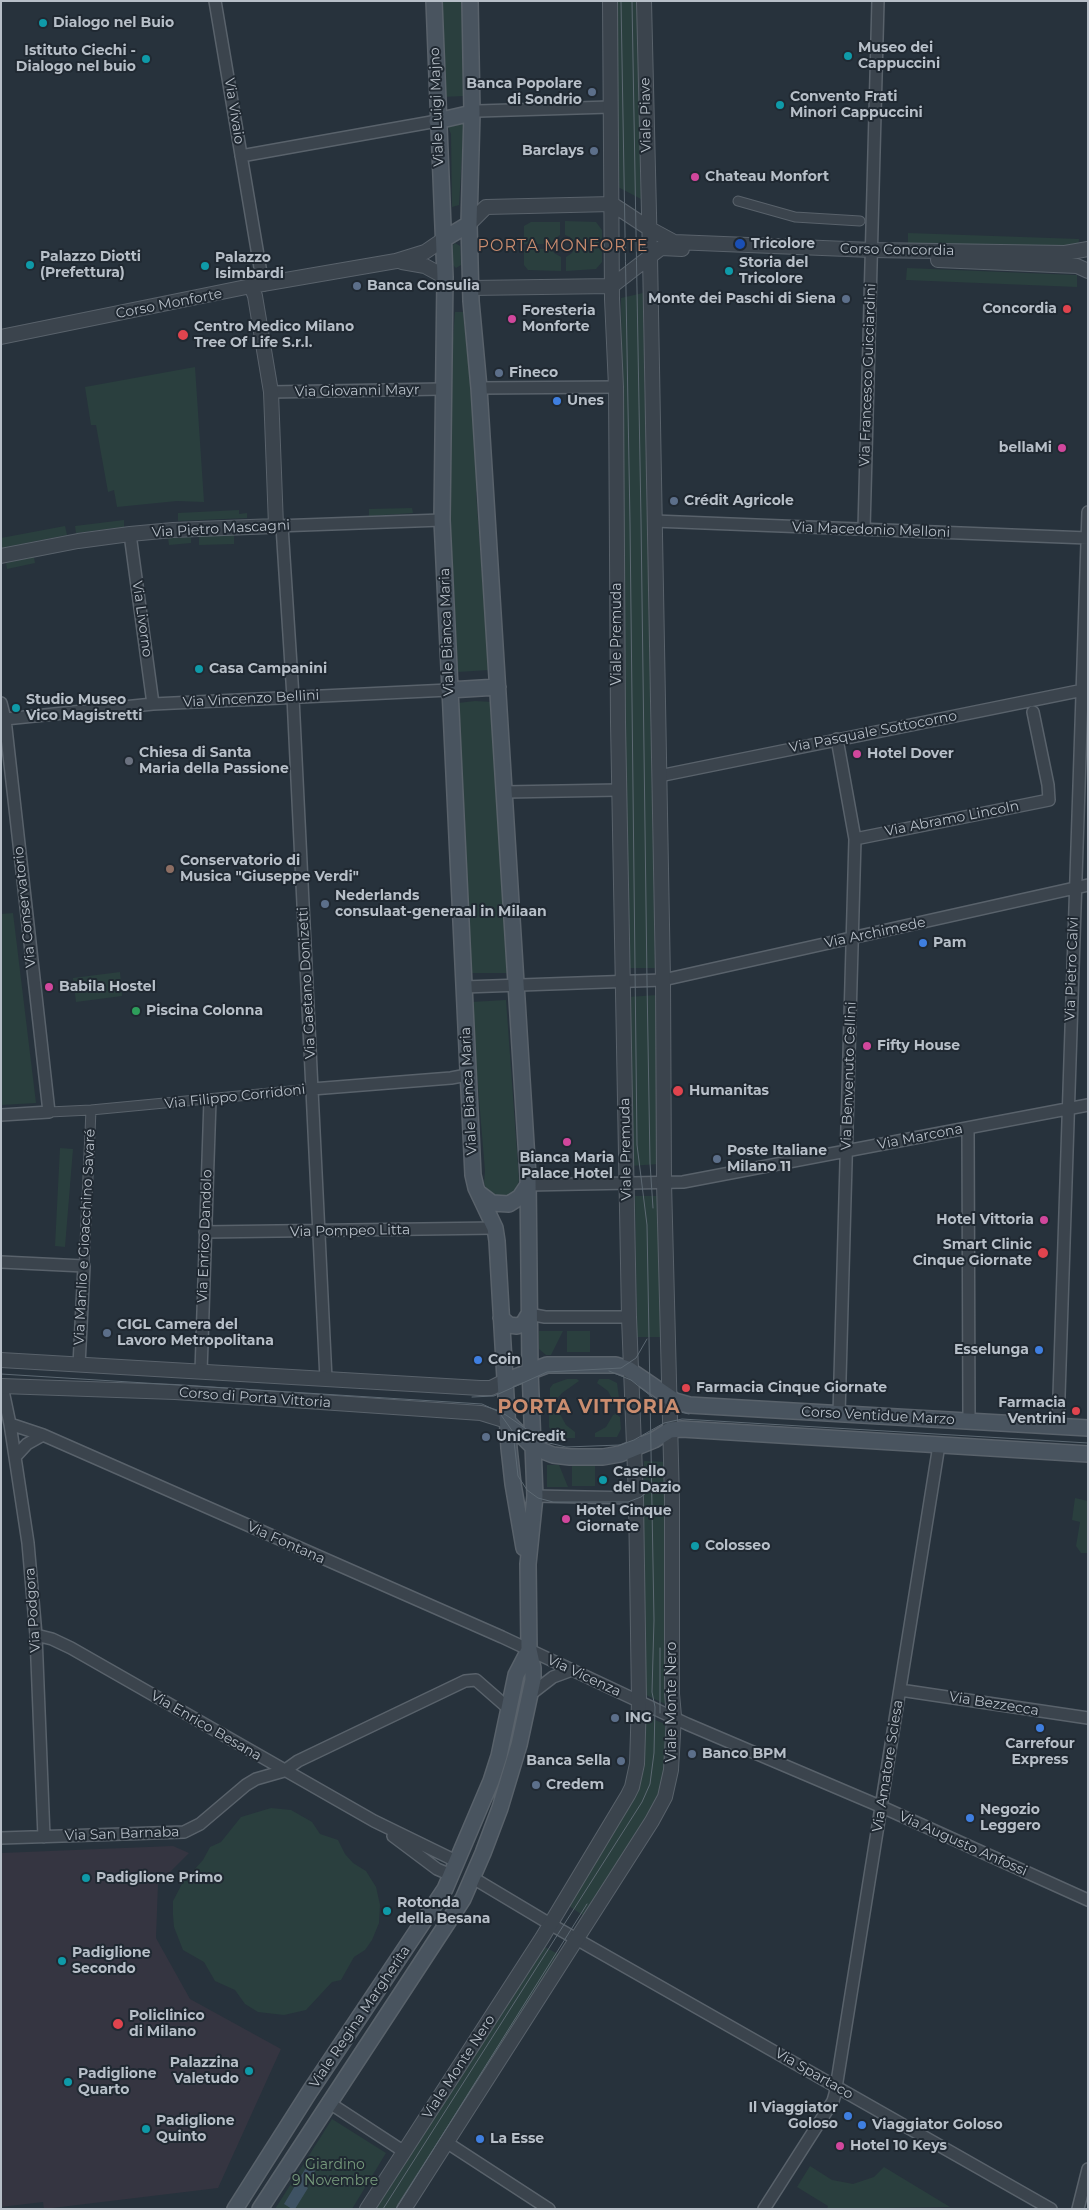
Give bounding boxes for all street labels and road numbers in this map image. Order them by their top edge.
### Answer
street label: Viale Luigi Majno [427,47,447,167]
street label: Via Vivaio [220,77,248,145]
street label: Viale Piave [637,77,655,153]
street label: Corso Concordia [840,241,954,259]
street label: Via Francesco Guicciardini [856,283,880,467]
street label: Corso Monforte [114,285,224,323]
street label: Via Giovanni Mayr [294,382,420,400]
street label: Via Pietro Mascagni [151,517,291,541]
street label: Via Macedonio Melloni [792,519,950,541]
street label: Viale Bianca Maria [436,568,458,696]
street label: Via Livorno [128,580,156,658]
street label: Viale Premuda [609,582,625,686]
street label: Via Vincenzo Bellini [182,687,320,711]
street label: Via Pasquale Sottocorno [788,707,958,757]
street label: Via Abramo Lincoln [883,798,1021,840]
street label: Via Conservatorio [10,845,40,969]
street label: Via Gaetano Donizetti [295,907,319,1059]
street label: Via Archimede [823,914,927,952]
street label: Via Pietro Calvi [1062,917,1082,1021]
street label: Via Benvenuto Cellini [838,1001,860,1151]
street label: Viale Bianca Maria [457,1026,481,1156]
street label: Via Filippo Corridoni [164,1081,306,1113]
street label: Viale Premuda [617,1097,635,1201]
street label: Via Marcona [876,1120,964,1154]
street label: Via Manlio e Gioacchino Savaré [71,1128,99,1346]
street label: Via Enrico Dandolo [194,1169,216,1303]
street label: Via Pompeo Litta [290,1222,410,1240]
street label: Corso di Porta Vittoria [178,1384,332,1412]
street label: Corso Ventidue Marzo [801,1404,955,1428]
street label: Via Fontana [244,1518,328,1568]
street label: Via Podgora [22,1567,44,1653]
street label: Viale Monte Nero [664,1642,680,1762]
street label: Via Vicenza [544,1652,624,1700]
street label: Via Enrico Besana [148,1687,264,1765]
street label: Via Bezzecca [948,1689,1040,1719]
street label: Via Amatore Sciesa [869,1699,907,1833]
street label: Via Augusto Anfossi [896,1808,1030,1880]
street label: Via San Barnaba [64,1824,180,1844]
street label: Viale Regina Margherita [306,1943,414,2091]
street label: Viale Monte Nero [419,2012,499,2122]
street label: Via Spartaco [772,2045,856,2103]

